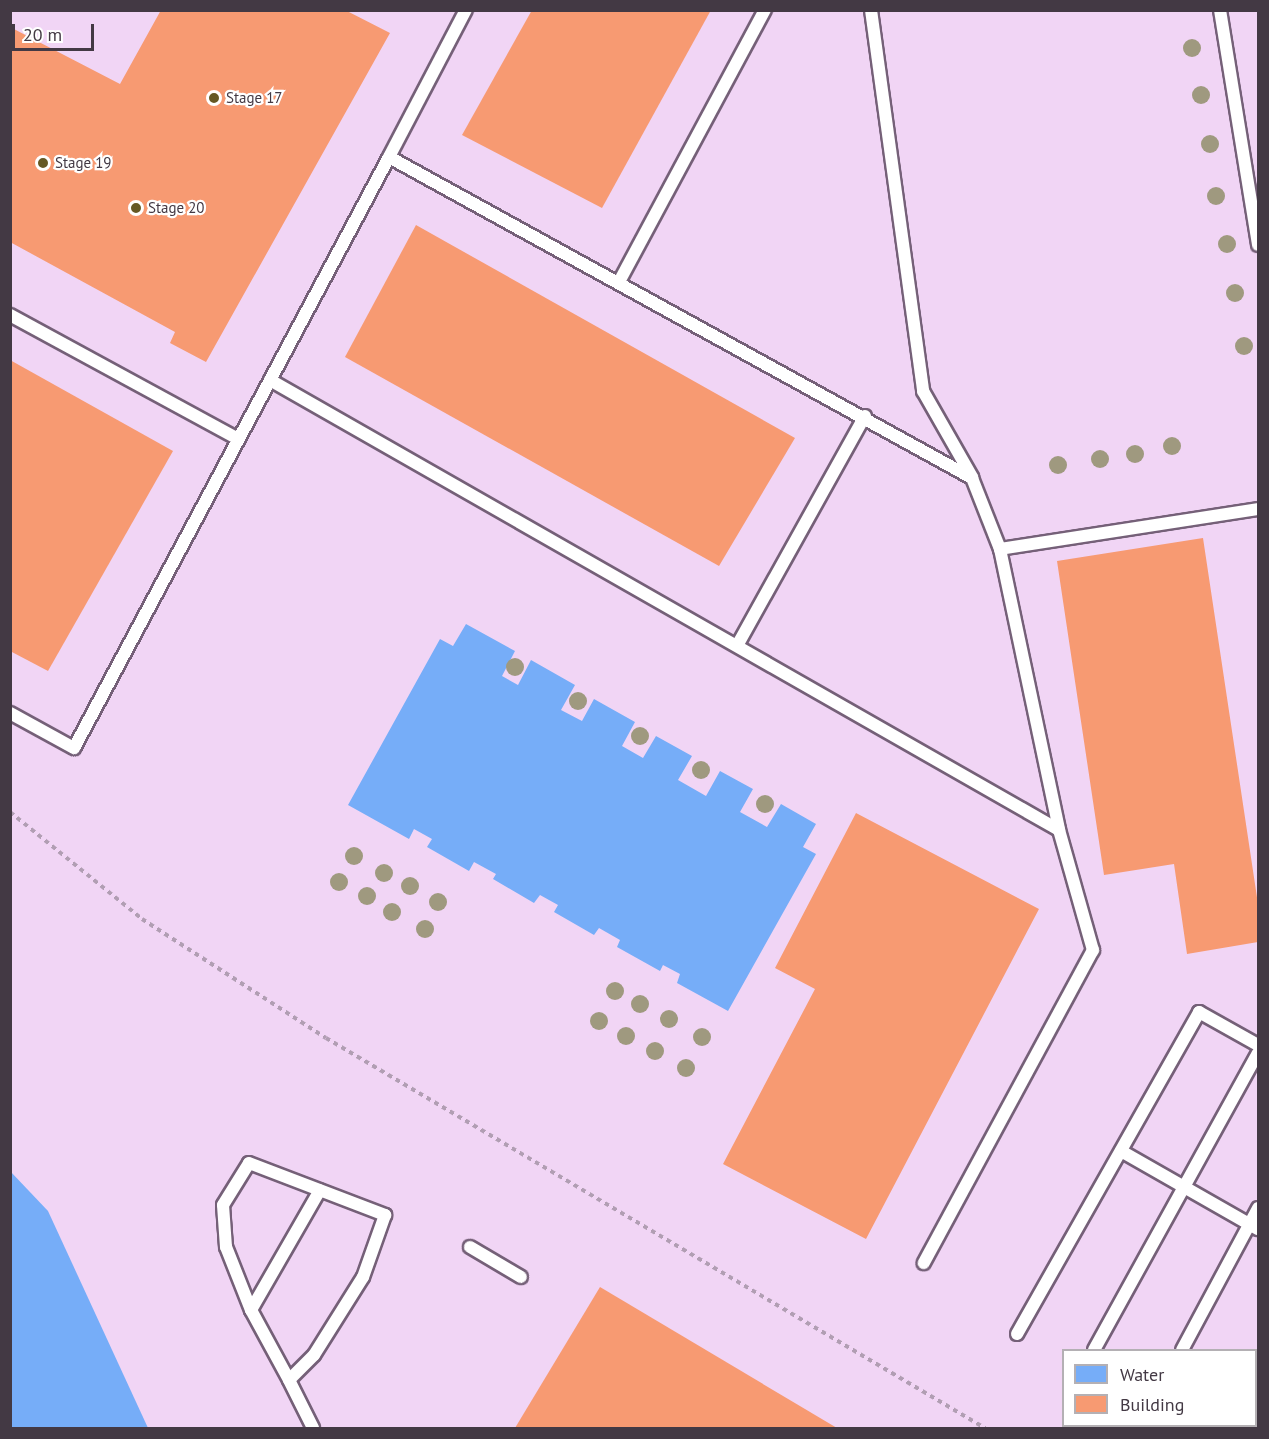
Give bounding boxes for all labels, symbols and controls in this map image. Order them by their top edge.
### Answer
scale bar [15,12,98,50]
text: 20 m [23,23,62,46]
place label: Stage 17 [226,89,283,107]
marker: Stage 17 [207,91,221,105]
place label: Stage 19 [55,154,112,172]
marker: Stage 19 [36,156,50,170]
place label: Stage 20 [148,199,205,217]
marker: Stage 20 [129,201,143,215]
legend [1062,1349,1257,1427]
text: Water [1120,1363,1164,1386]
text: Building [1120,1393,1184,1416]

